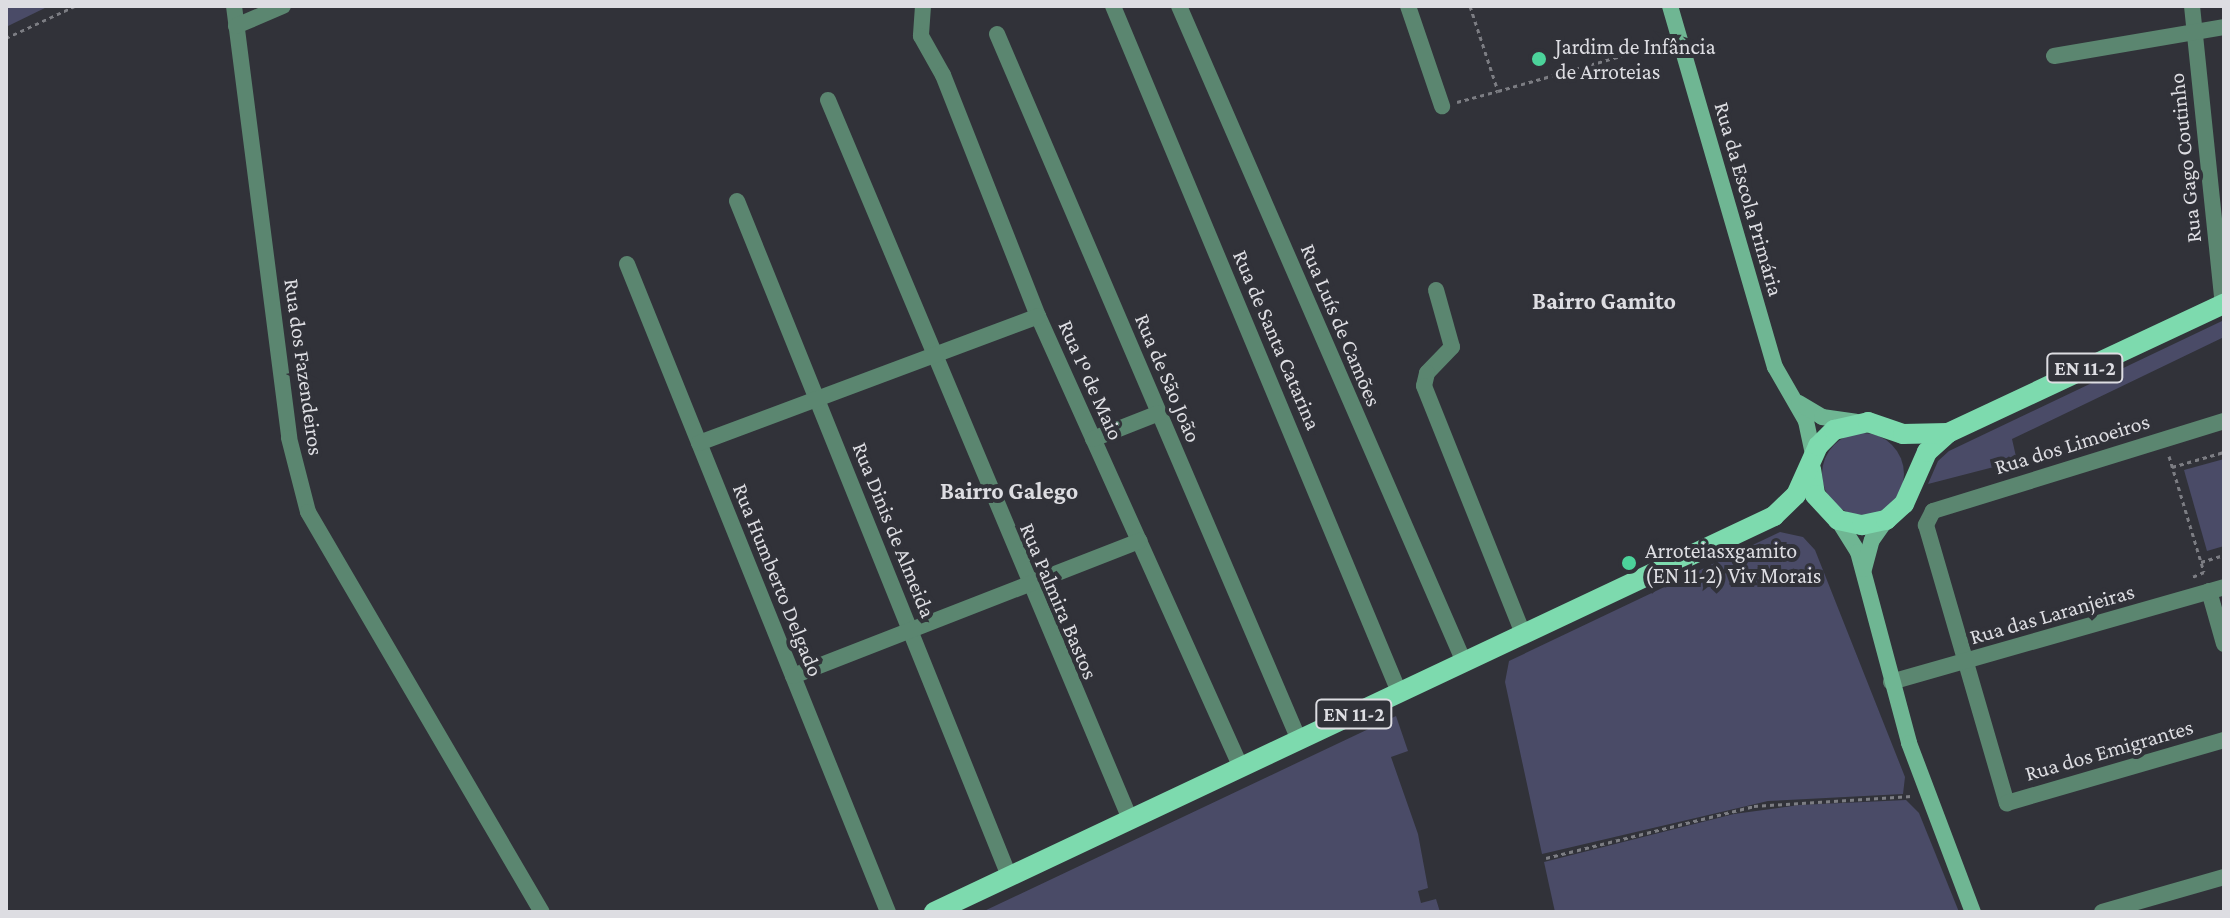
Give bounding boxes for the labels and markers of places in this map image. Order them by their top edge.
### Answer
place label: Jardim de Infância de Arroteias [1555,33,1716,84]
marker: Jardim de Infância de Arroteias [1530,50,1548,68]
place label: Arroteiasxgamito (EN 11-2) Viv Morais [1645,537,1821,588]
marker: Arroteiasxgamito (EN 11-2) Viv Morais [1620,554,1638,572]

